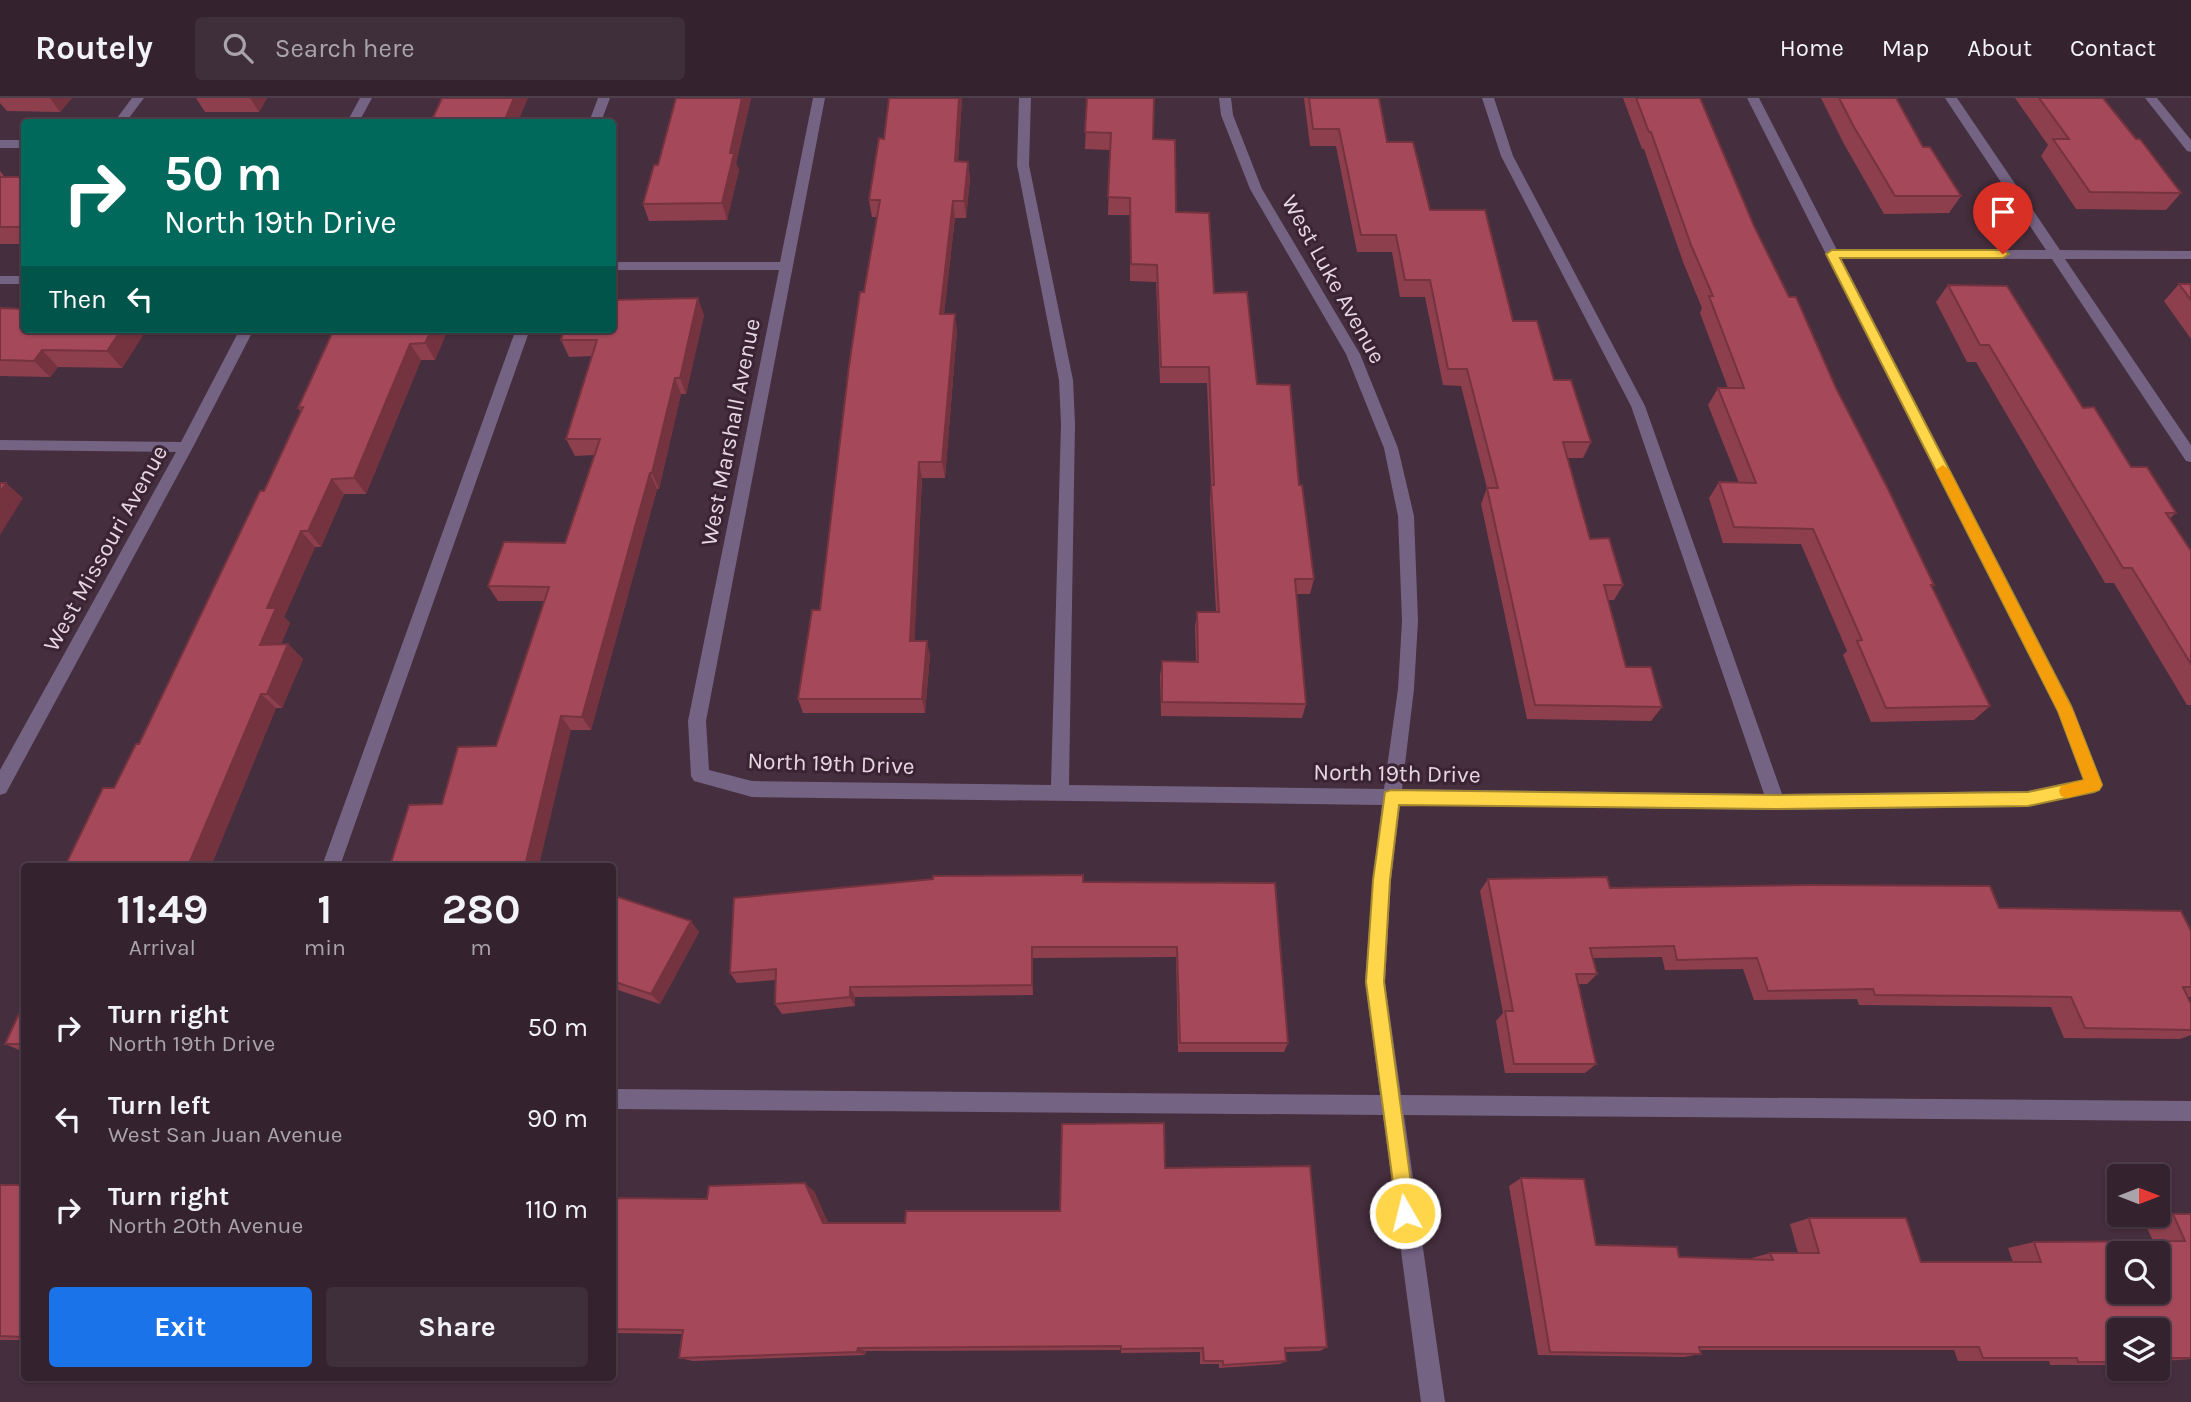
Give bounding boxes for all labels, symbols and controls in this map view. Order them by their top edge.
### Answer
search box [195,17,685,80]
text: Routely [35,29,153,67]
icon: search [219,29,257,67]
text: Search here [275,33,415,64]
text: Home [1780,34,1844,62]
text: Map [1882,34,1929,62]
text: About [1967,34,2032,62]
text: Contact [2070,34,2156,62]
text: 50 m [164,145,282,202]
icon: right [49,147,140,238]
pin [1973,182,2033,254]
street label: West Luke Avenue [1276,190,1391,368]
icon: arrive [1984,193,2022,231]
text: North 19th Drive [164,204,397,241]
icon: left [121,280,159,318]
text: Then [49,284,107,315]
street label: West Marshall Avenue [695,316,766,548]
street label: West Missouri Avenue [38,441,173,656]
street label: North 19th Drive [747,747,915,780]
street label: North 19th Drive [1313,759,1481,788]
text: 11:49 [116,884,208,934]
text: 1 [317,884,332,934]
text: 280 [441,884,521,934]
text: Arrival [129,934,196,961]
text: min [304,934,346,961]
text: m [470,934,492,961]
text: Turn right [108,999,229,1030]
icon: right [49,1009,87,1047]
text: 50 m [527,1012,588,1043]
text: North 19th Drive [108,1030,275,1057]
text: Turn left [108,1090,210,1121]
icon: left [49,1100,87,1138]
text: 90 m [527,1103,588,1134]
text: West San Juan Avenue [108,1121,343,1148]
north arrow [2107,1164,2170,1227]
map controls [2107,1164,2170,1381]
position arrow [1368,1176,1442,1250]
text: Turn right [108,1181,229,1212]
icon: right [49,1191,87,1229]
text: 110 m [525,1194,588,1225]
text: North 20th Avenue [108,1212,303,1239]
button: search [2107,1241,2170,1304]
button: Exit [49,1287,312,1367]
button: Share [326,1287,588,1367]
button: layers [2107,1318,2170,1381]

